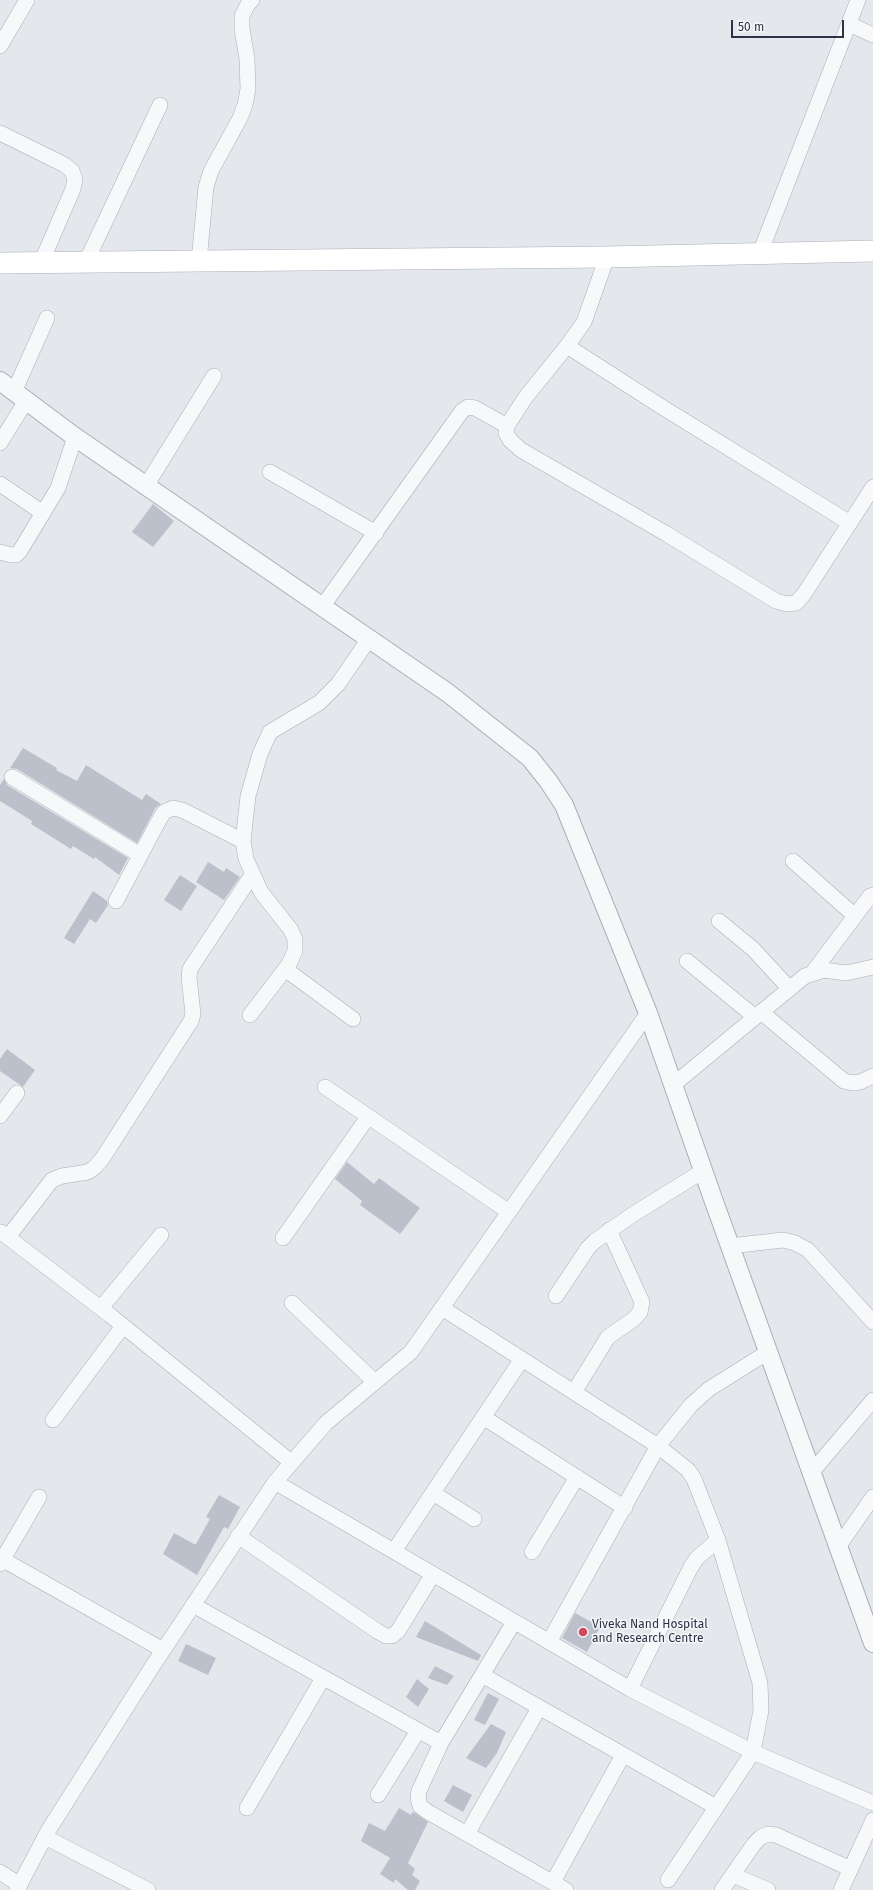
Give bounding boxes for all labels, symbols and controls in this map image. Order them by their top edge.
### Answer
scale bar [733,12,846,38]
text: 50 m [738,20,764,34]
place label: Viveka Nand Hospital and Research Centre [592,1618,708,1646]
marker: Viveka Nand Hospital and Research Centre [577,1626,589,1638]

